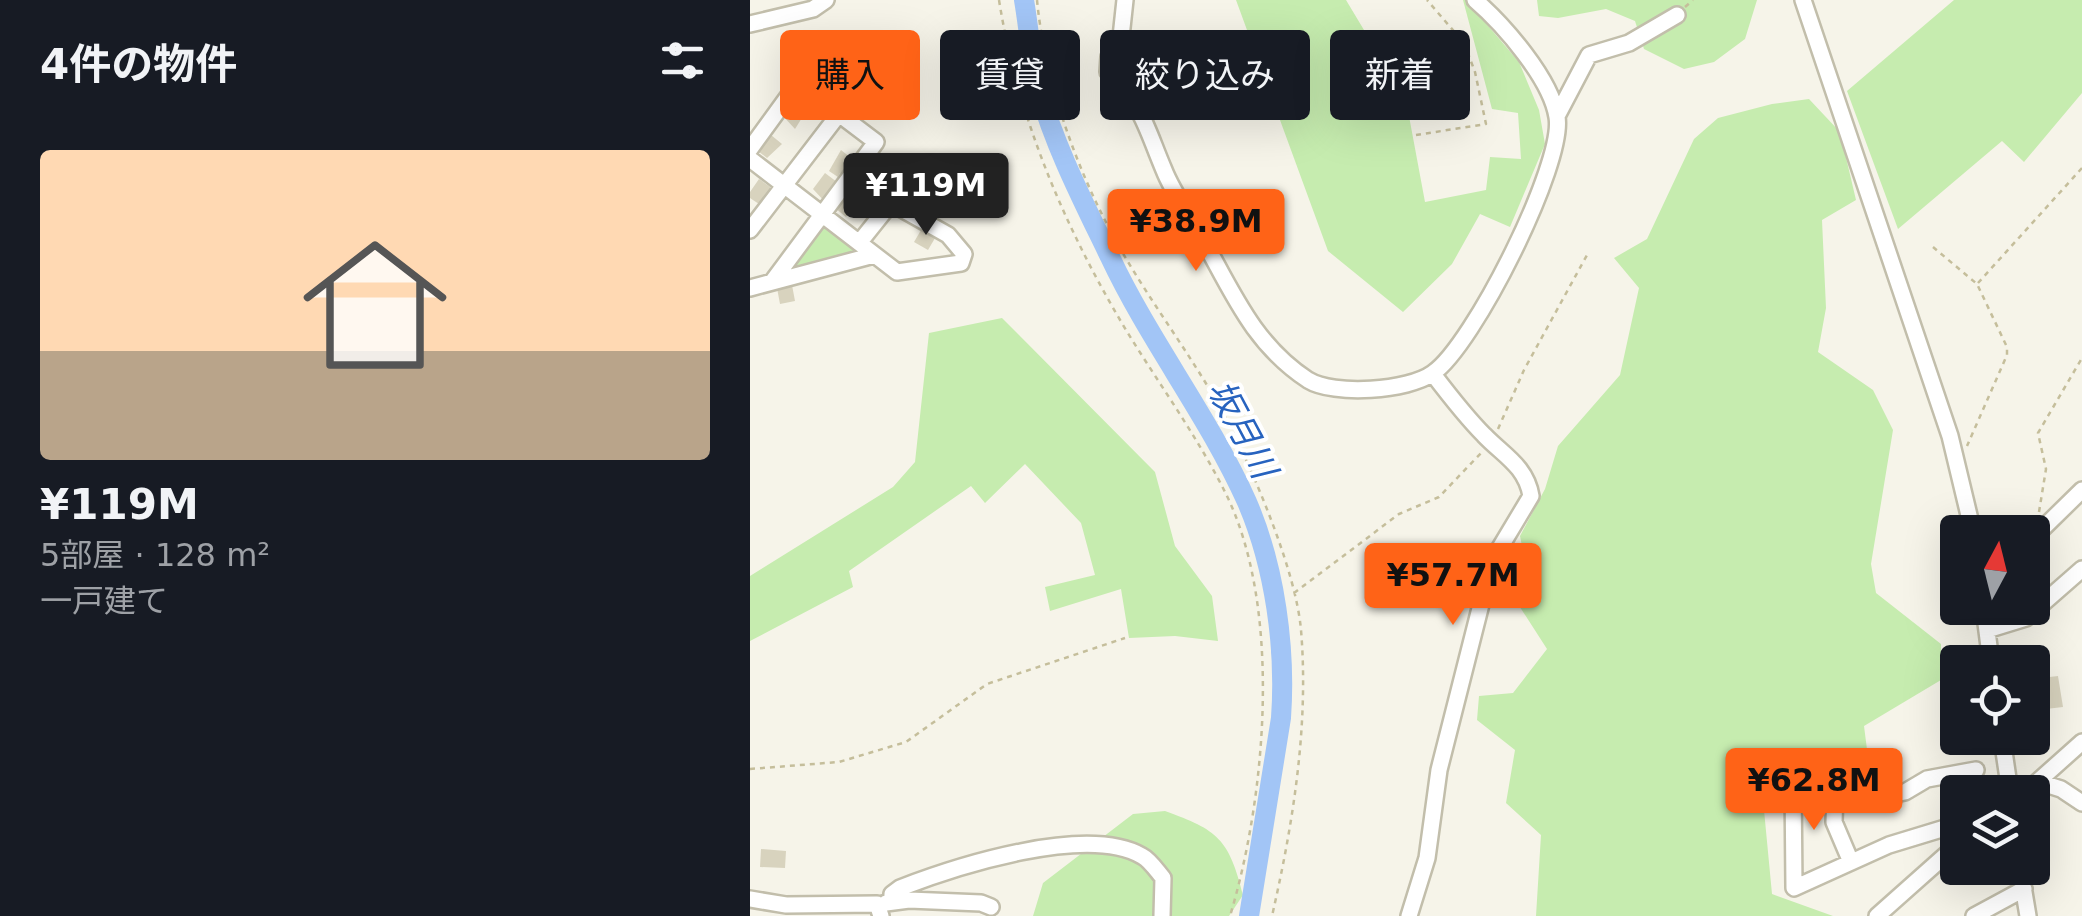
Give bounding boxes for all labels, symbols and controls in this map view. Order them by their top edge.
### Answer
chip: 購入 [780,30,920,120]
chip: 賃貸 [940,30,1080,120]
chip: 絞り込み [1100,30,1310,120]
chip: 新着 [1330,30,1470,120]
icon: filters [655,33,710,88]
text: 4件の物件 [40,40,237,89]
pin: ¥119M [856,153,996,238]
text: ¥119M [866,166,986,204]
pin: ¥38.9M [1115,189,1277,274]
text: ¥38.9M [1129,202,1263,240]
icon: home [285,215,465,395]
water label: 坂月川 [1200,373,1286,488]
text: ¥119M [40,480,199,529]
north arrow [1940,515,2050,625]
map controls [1940,515,2050,885]
text: 5部屋 · 128 m² [40,536,270,574]
pin: ¥57.7M [1372,543,1534,628]
text: ¥57.7M [1386,556,1520,594]
text: 一戸建て [40,582,168,620]
button: locate [1940,645,2050,755]
pin: ¥62.8M [1733,748,1895,833]
text: ¥62.8M [1747,761,1881,799]
button: layers [1940,775,2050,885]

